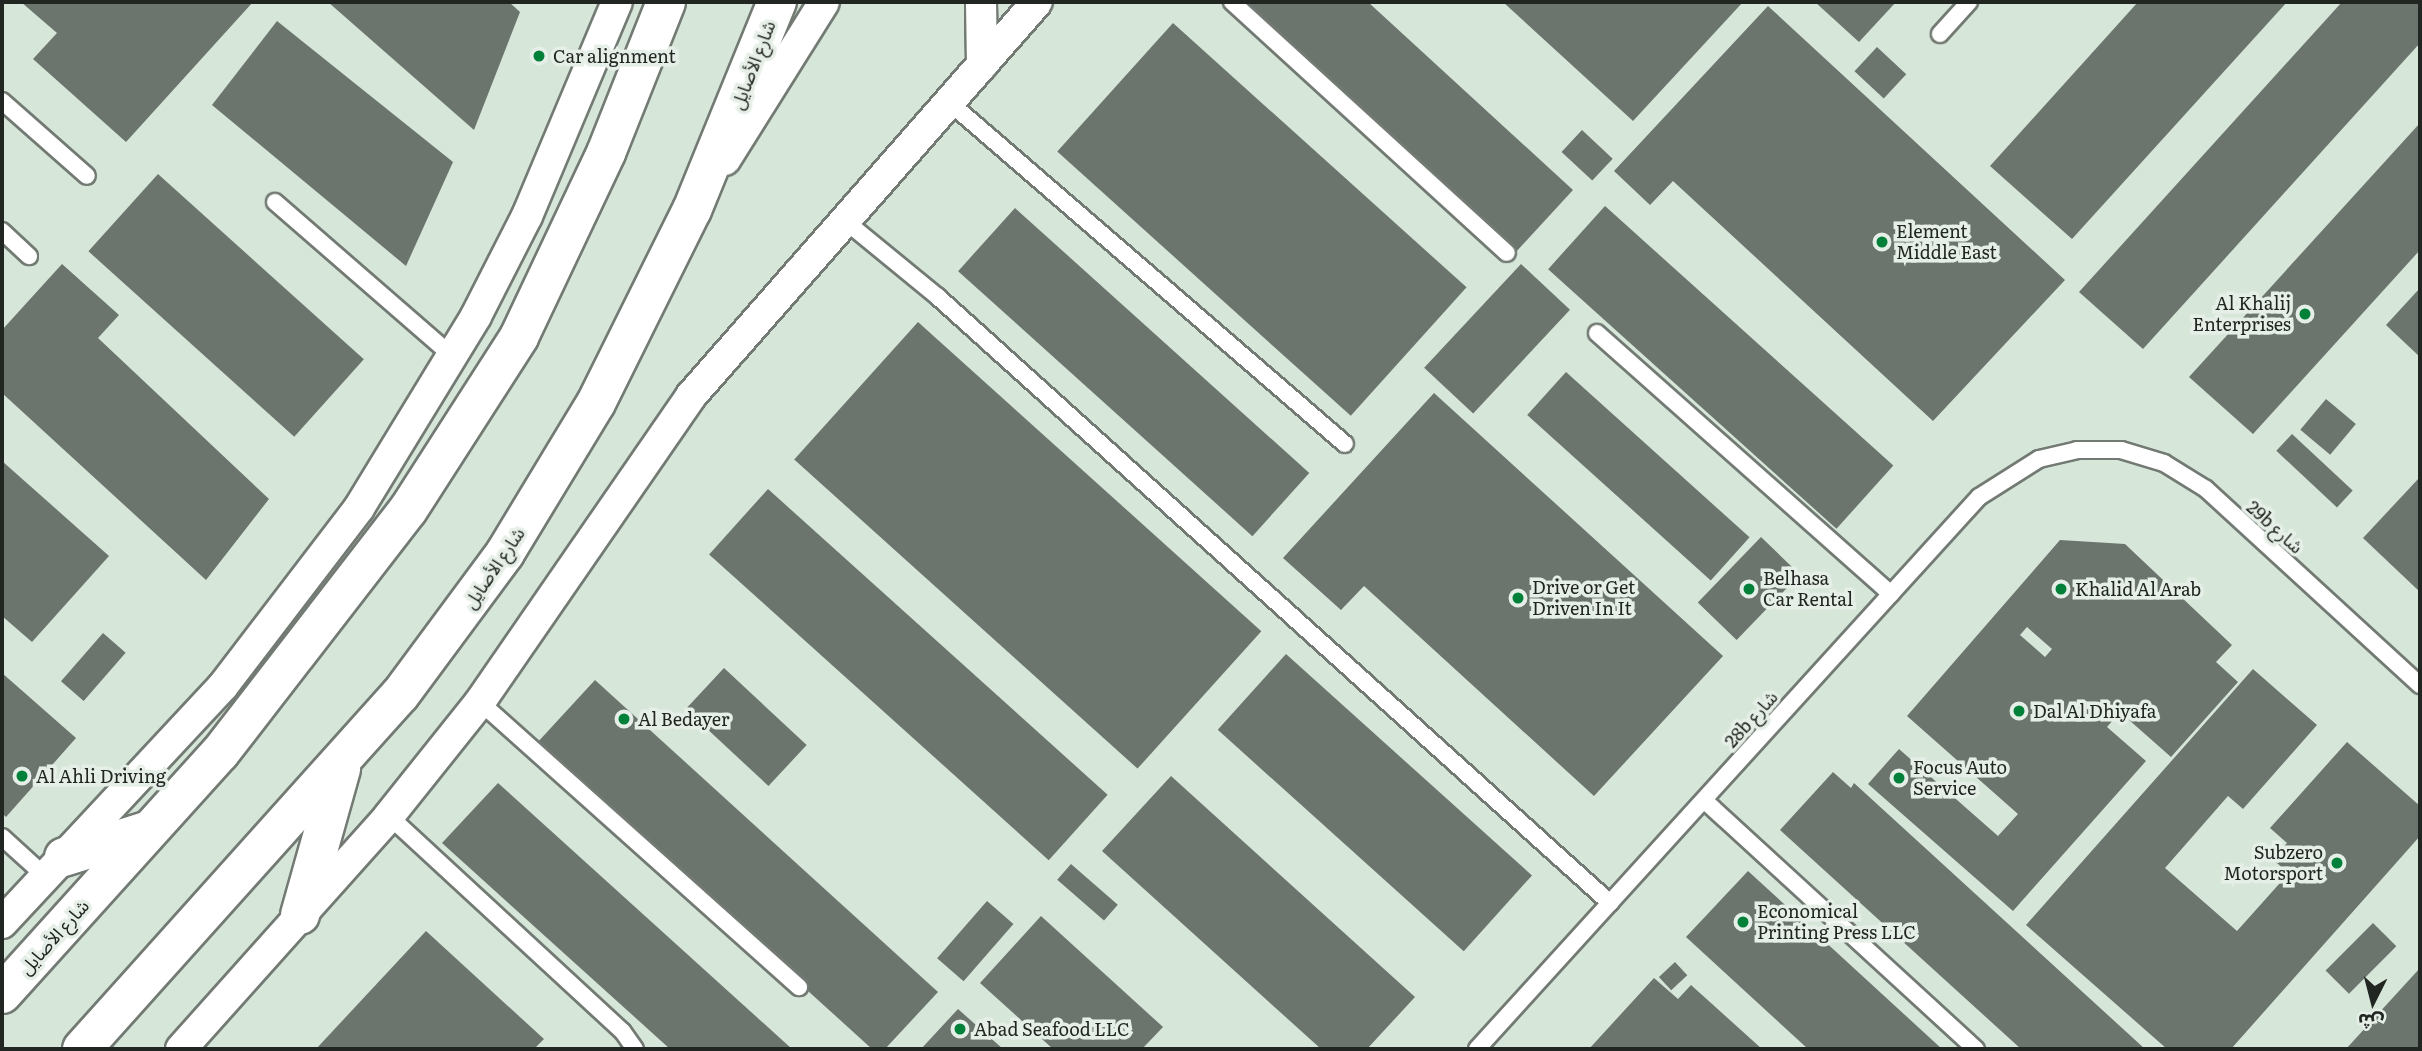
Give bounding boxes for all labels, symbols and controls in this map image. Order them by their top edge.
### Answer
street label: شارع الأصايل [726,18,780,112]
place label: Car alignment [553,45,676,67]
marker: Car alignment [531,48,547,64]
place label: Element Middle East [1896,221,1997,264]
marker: Element Middle East [1874,234,1890,250]
place label: Al Khalij Enterprises [2193,293,2291,336]
marker: Al Khalij Enterprises [2297,306,2313,322]
street label: 29b شارع [2242,496,2308,558]
street label: شارع الأصايل [459,523,529,613]
place label: Belhasa Car Rental [1763,568,1853,610]
place label: Drive or Get Driven In It [1532,577,1635,620]
place label: Khalid Al Arab [2075,578,2201,600]
marker: Belhasa Car Rental [1741,581,1757,597]
marker: Khalid Al Arab [2053,581,2069,597]
marker: Drive or Get Driven In It [1510,590,1526,606]
street label: 28b شارع [1720,686,1782,752]
place label: Dal Al Dhiyafa [2033,700,2156,722]
marker: Dal Al Dhiyafa [2011,703,2027,719]
place label: Al Bedayer [638,708,729,730]
marker: Al Bedayer [616,711,632,727]
place label: Focus Auto Service [1913,757,2007,800]
place label: Al Ahli Driving [36,765,166,787]
marker: Al Ahli Driving [14,768,30,784]
marker: Focus Auto Service [1891,770,1907,786]
place label: Subzero Motorsport [2224,842,2323,884]
marker: Subzero Motorsport [2329,855,2345,871]
street label: شارع الأصايل [15,895,93,979]
place label: Economical Printing Press LLC [1757,901,1916,944]
marker: Economical Printing Press LLC [1735,914,1751,930]
north arrow [2338,967,2408,1037]
text: ش [2356,1008,2385,1038]
place label: Abad Seafood LLC [974,1018,1130,1040]
marker: Abad Seafood LLC [952,1021,968,1037]

